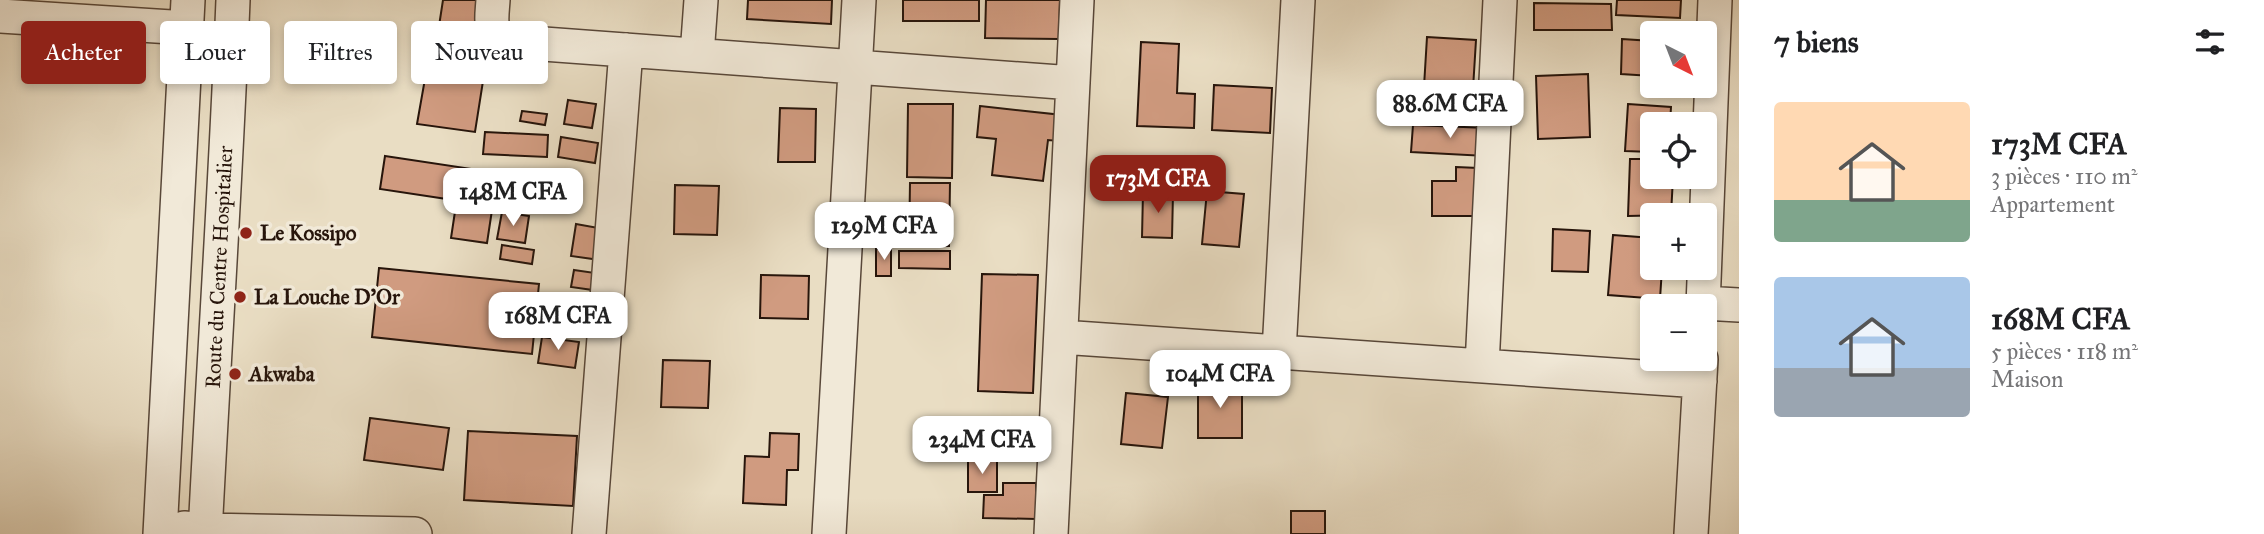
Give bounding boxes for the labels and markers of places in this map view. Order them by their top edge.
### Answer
pin: 88.6M CFA [1370,80,1530,140]
pin: 173M CFA [1086,156,1230,215]
pin: 148M CFA [441,168,585,228]
pin: 129M CFA [812,202,956,262]
place label: Le Kossipo [260,220,357,246]
marker: Le Kossipo [238,225,254,241]
place label: La Louche D'Or [254,284,401,310]
marker: La Louche D'Or [232,289,248,305]
pin: 168M CFA [486,292,630,352]
pin: 104M CFA [1148,350,1292,410]
place label: Akwaba [247,361,316,387]
marker: Akwaba [227,366,243,382]
pin: 234M CFA [910,416,1054,476]

